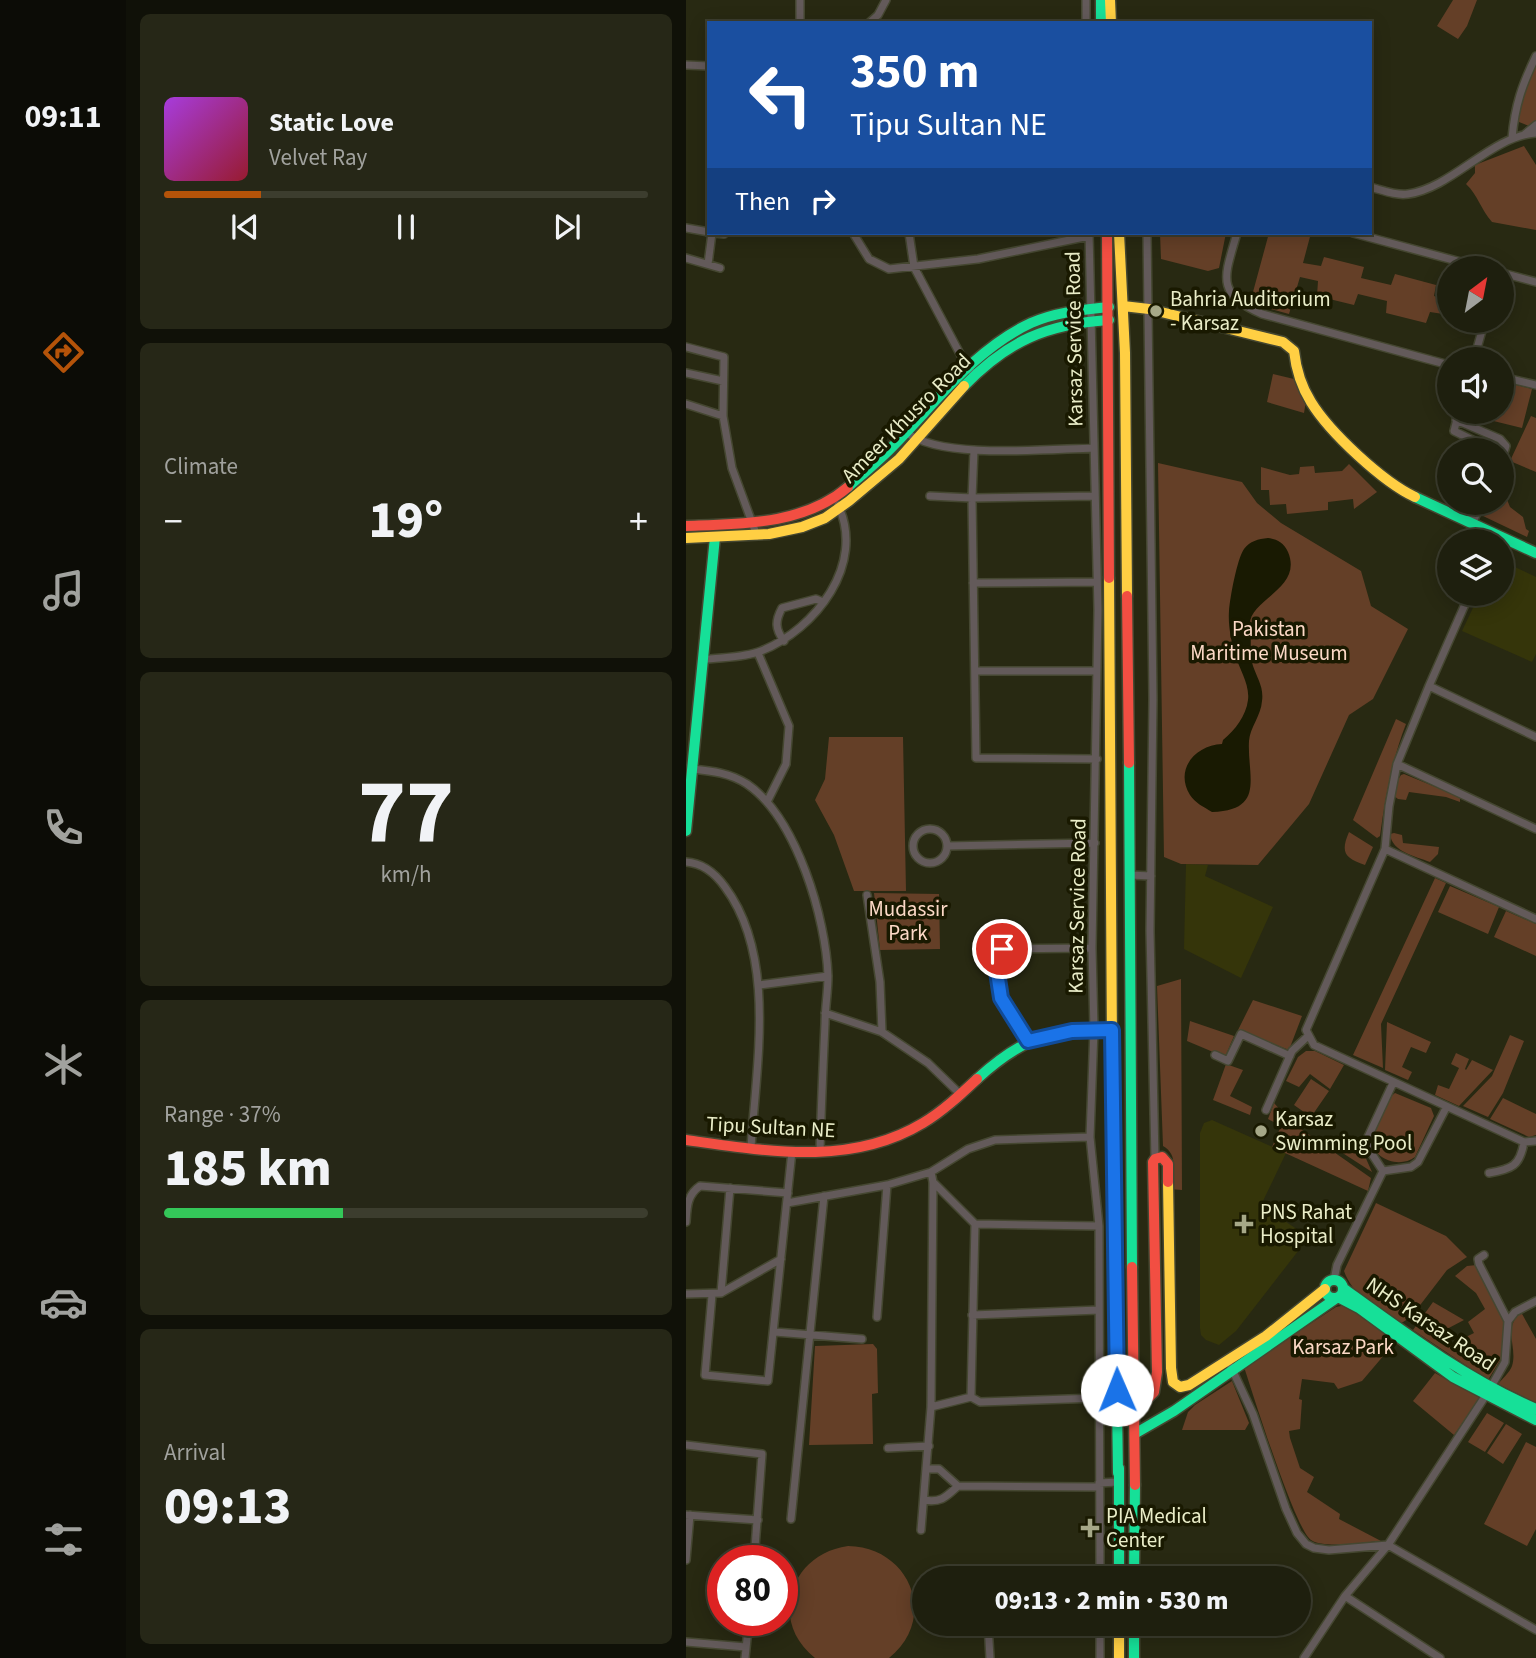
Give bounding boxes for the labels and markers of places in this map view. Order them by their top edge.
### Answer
place label: Bahria Auditorium - Karsaz [1170,284,1331,338]
marker: Bahria Auditorium - Karsaz [1148,303,1164,319]
pin [972,919,1032,979]
place label: Karsaz Swimming Pool [1275,1104,1412,1158]
marker: Karsaz Swimming Pool [1253,1123,1269,1139]
place label: PNS Rahat Hospital [1260,1197,1352,1251]
marker: PNS Rahat Hospital [1234,1214,1254,1234]
place label: PIA Medical Center [1106,1501,1207,1555]
marker: PIA Medical Center [1080,1518,1100,1538]

